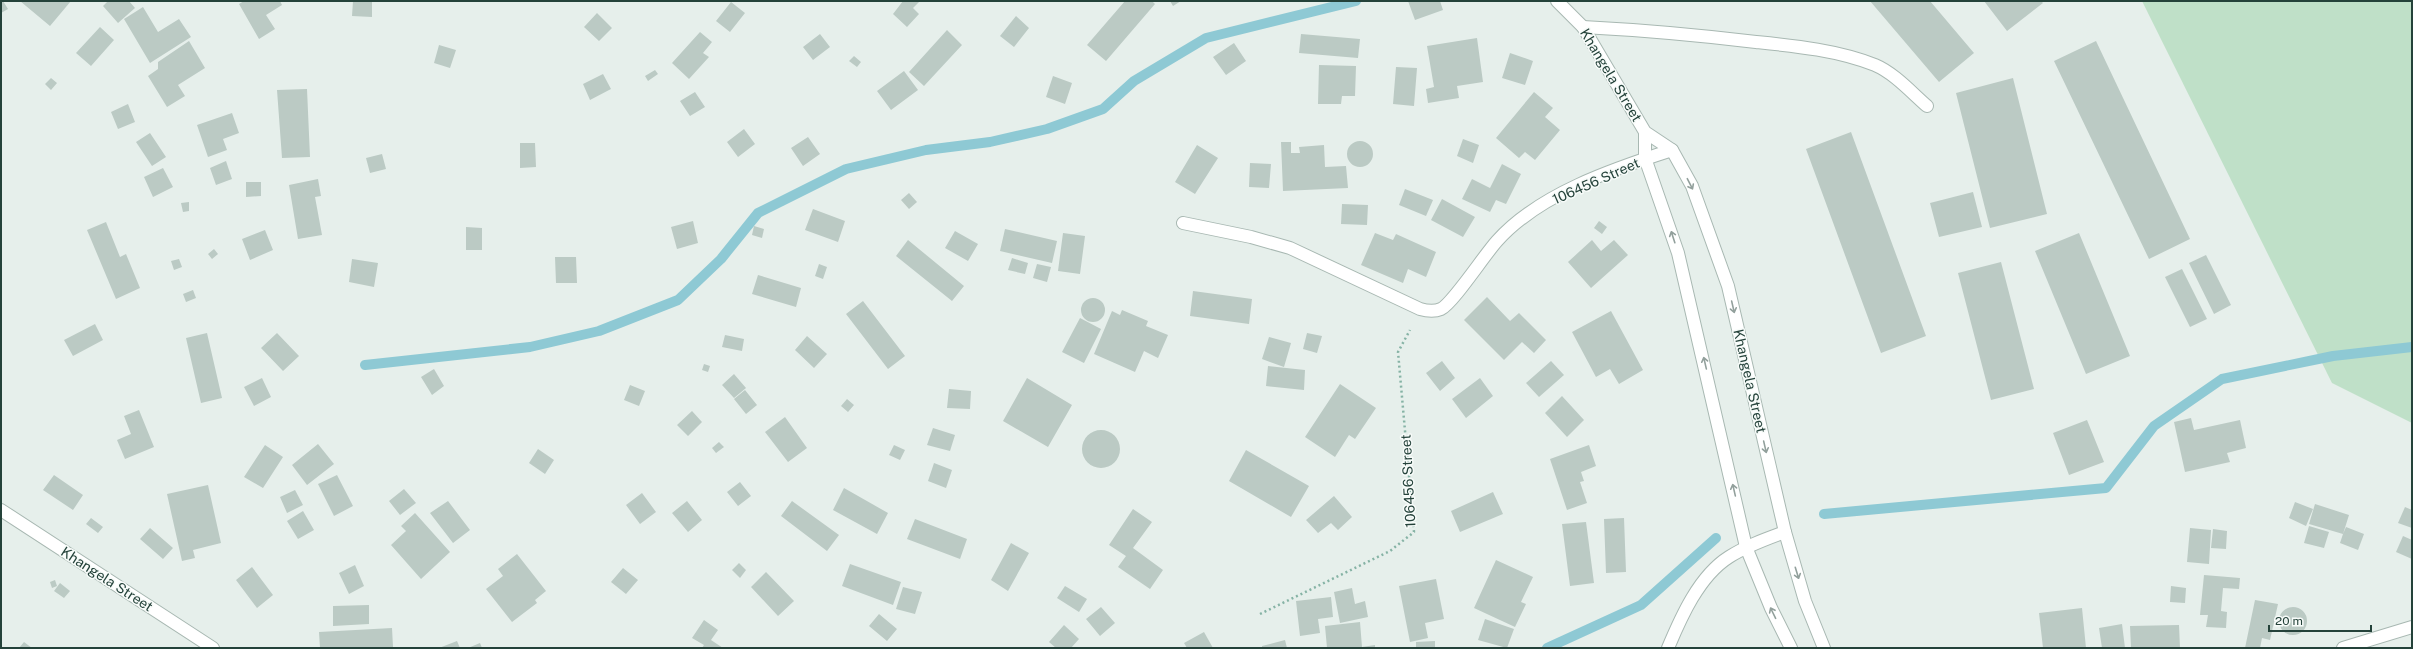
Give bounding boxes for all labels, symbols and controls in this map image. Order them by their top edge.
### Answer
street label: Khangela Street [1577,25,1645,125]
street label: 106456 Street [1550,155,1642,207]
one-way arrow [1687,178,1695,190]
one-way arrow [1669,231,1676,244]
one-way arrow [1729,300,1737,313]
street label: Khangela Street [1730,328,1770,434]
one-way arrow [1701,357,1708,370]
street label: 106456 Street [1398,434,1418,528]
one-way arrow [1762,440,1769,453]
one-way arrow [1729,484,1737,497]
street label: Khangela Street [58,543,156,615]
one-way arrow [1794,566,1801,579]
one-way arrow [1769,607,1776,619]
scale bar [2269,607,2371,633]
text: 20 m [2275,614,2303,628]

